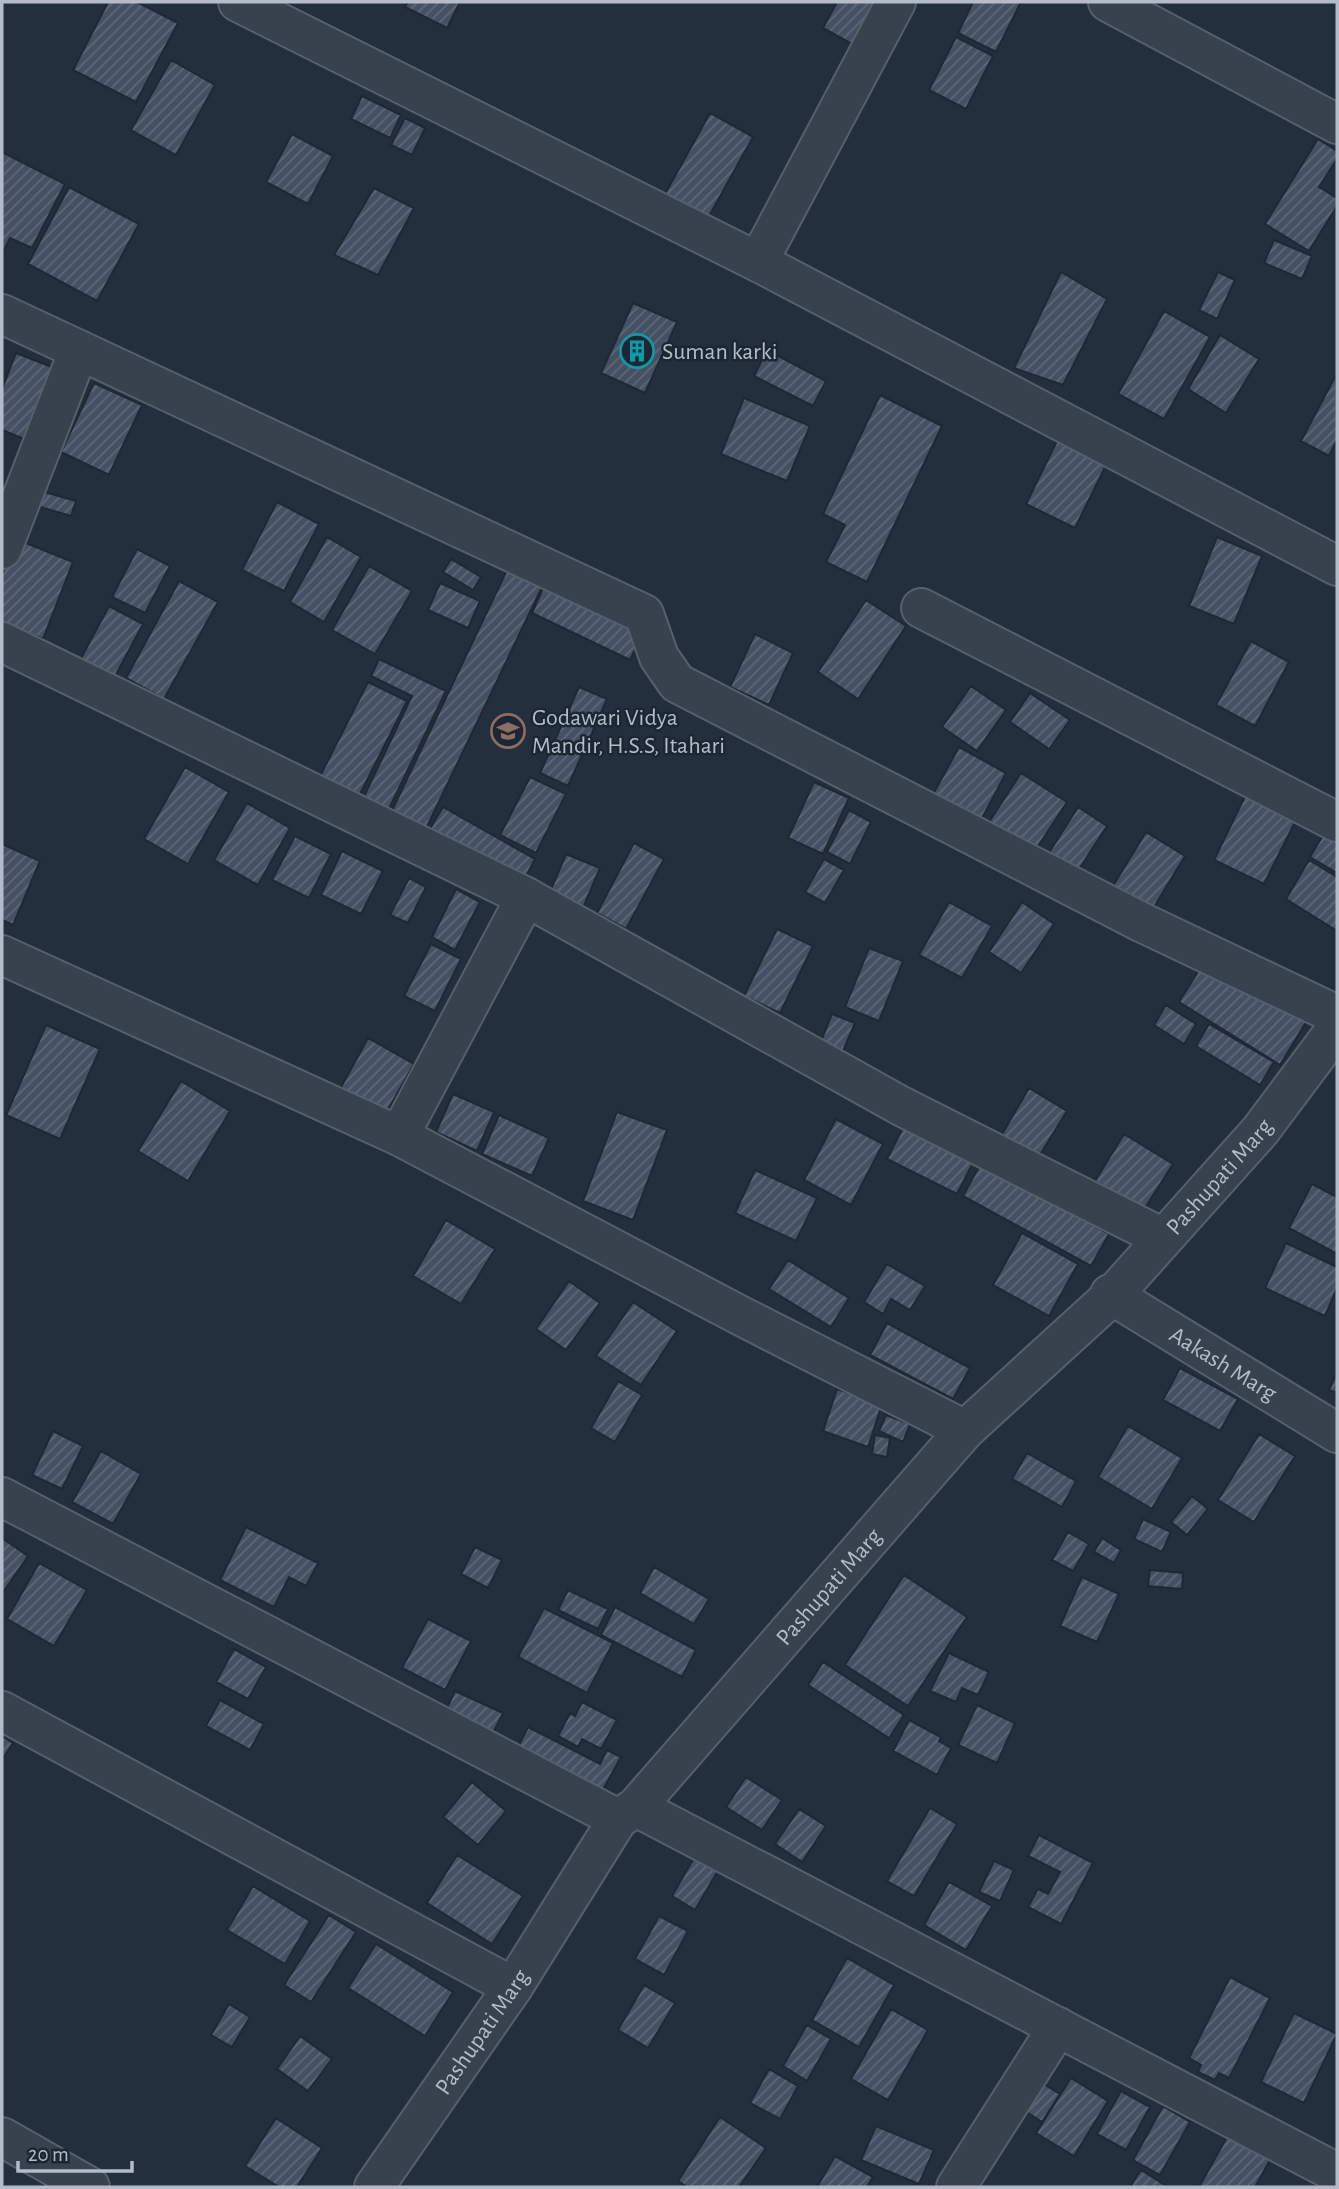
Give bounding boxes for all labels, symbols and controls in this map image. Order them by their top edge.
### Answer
building icon: Suman karki [618,332,656,370]
place label: Suman karki [662,340,778,364]
place label: Godawari Vidya Mandir, H.S.S, Itahari [532,706,725,758]
school or university icon: Godawari Vidya Mandir, H.S.S, Itahari [489,712,527,750]
street label: Pashupati Marg [1162,1115,1278,1240]
street label: Aakash Marg [1165,1323,1281,1406]
street label: Pashupati Marg [772,1524,887,1650]
street label: Pashupati Marg [431,1965,534,2099]
scale bar [18,2130,131,2174]
text: 20 m [28,2144,69,2165]

